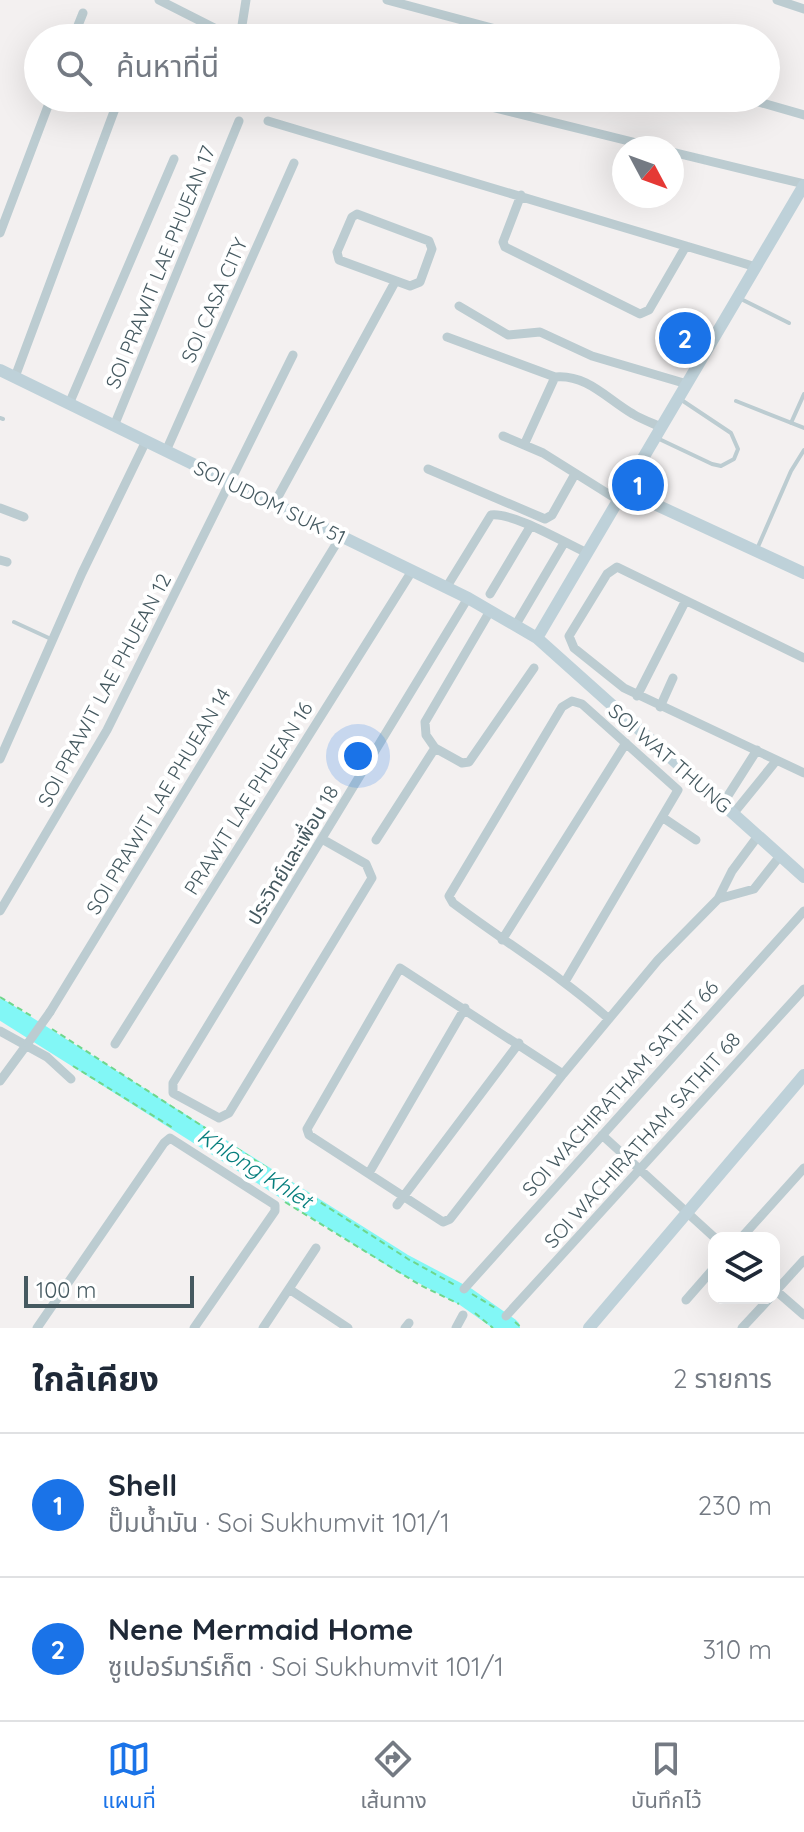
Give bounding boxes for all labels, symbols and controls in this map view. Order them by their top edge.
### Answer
search box [24,24,780,112]
icon: search [52,46,96,90]
text: ค้นหาที่นี่ [116,47,219,85]
north arrow [612,136,684,208]
street label: SOI PRAWIT LAE PHUEAN 17 [100,142,220,392]
street label: SOI CASA CITY [175,234,253,366]
pin: 2 [659,308,711,368]
street label: SOI UDOM SUK 51 [190,454,350,550]
pin: 1 [612,455,664,515]
street label: SOI PRAWIT LAE PHUEAN 12 [32,569,176,811]
street label: SOI PRAWIT LAE PHUEAN 14 [80,683,236,919]
street label: PRAWIT LAE PHUEAN 16 [178,697,318,899]
street label: SOI WAT THUNG [603,698,737,818]
your location [338,736,378,776]
street label: ประวิทย์และเพื่อน 18 [240,780,344,929]
street label: SOI WACHIRATHAM SATHIT 66 [516,975,724,1201]
street label: SOI WACHIRATHAM SATHIT 68 [538,1027,746,1253]
water label: Khlong Khlet [192,1122,320,1216]
map controls [708,1232,780,1304]
button: layers [708,1232,780,1304]
scale bar [24,1272,194,1308]
text: 100 m [36,1276,96,1304]
text: ใกล้เคียง [32,1357,159,1400]
text: 2 รายการ [673,1362,772,1395]
text: Shell [108,1466,177,1504]
text: 1 [53,1489,63,1522]
text: 230 m [698,1489,772,1522]
text: ปั๊มน้ำมัน · Soi Sukhumvit 101/1 [108,1506,450,1539]
text: Nene Mermaid Home [108,1610,414,1648]
text: 2 [51,1633,65,1666]
text: 310 m [702,1633,772,1666]
text: ซูเปอร์มาร์เก็ต · Soi Sukhumvit 101/1 [108,1650,504,1683]
tab: แผนที่ [102,1737,156,1818]
tab: เส้นทาง [360,1737,427,1818]
tab: บันทึกไว้ [631,1737,702,1818]

